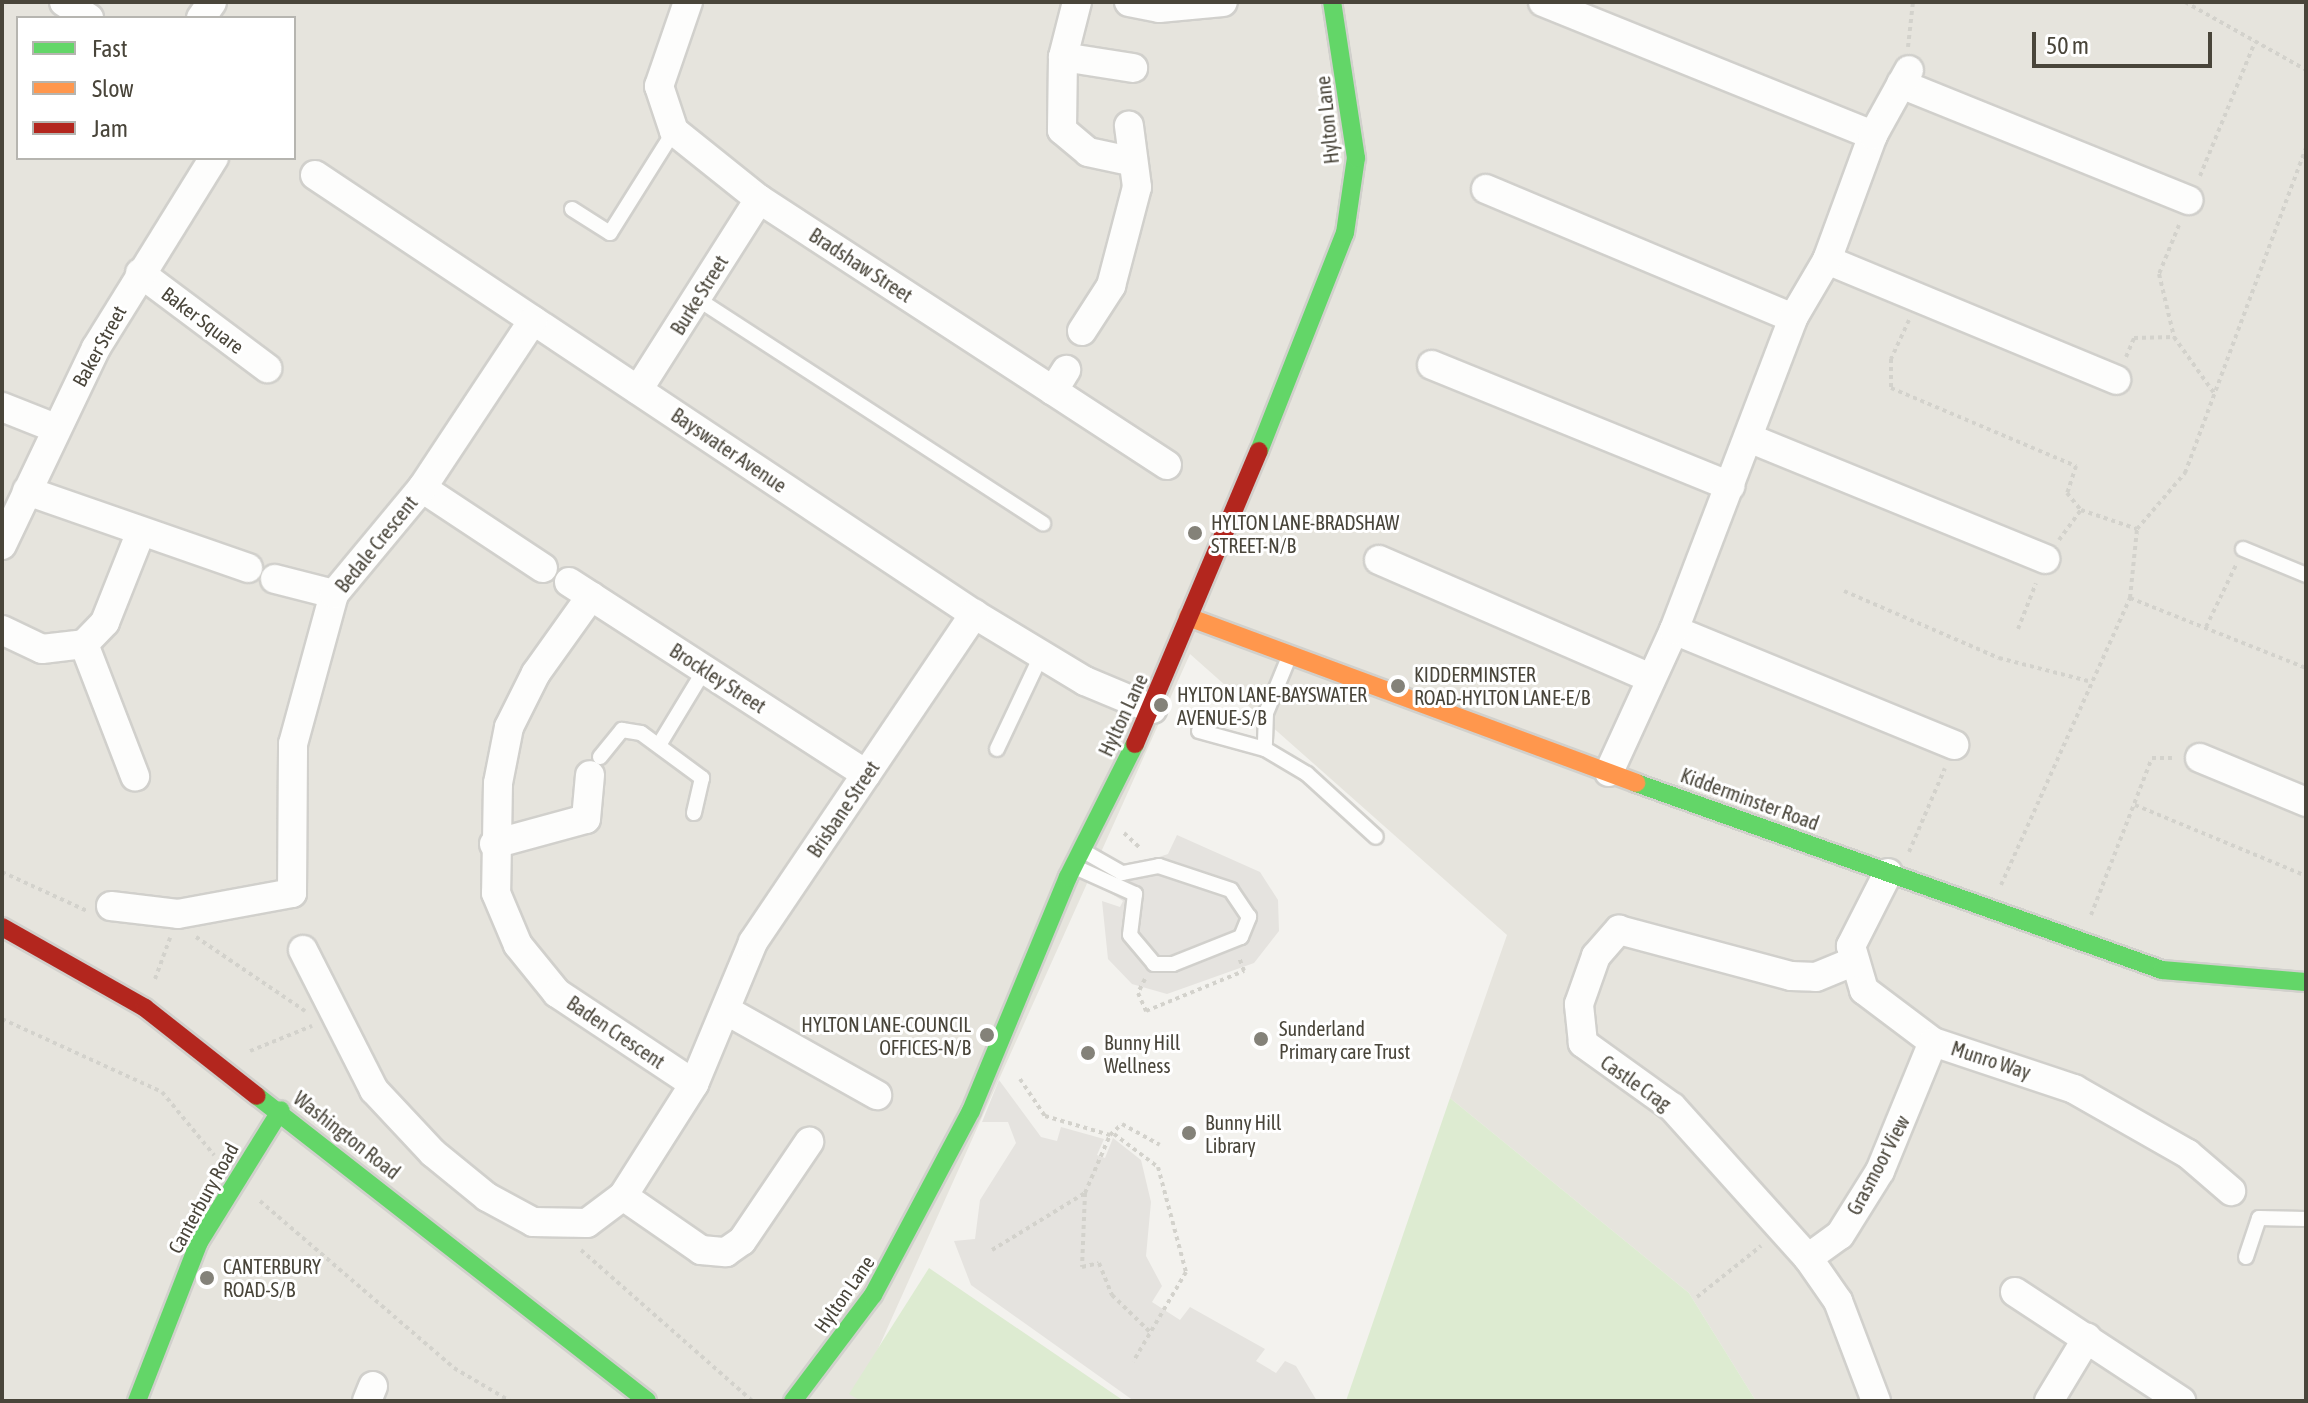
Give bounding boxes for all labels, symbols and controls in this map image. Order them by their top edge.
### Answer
legend [16,16,296,160]
scale bar [2036,16,2216,66]
text: 50 m [2046,32,2089,59]
text: Fast [92,35,128,62]
text: Slow [92,75,134,102]
street label: Hylton Lane [1310,75,1344,165]
text: Jam [92,115,128,142]
street label: Bradshaw Street [805,223,917,307]
street label: Burke Street [665,251,733,339]
street label: Baker Square [157,281,249,359]
street label: Baker Street [67,301,131,391]
street label: Bayswater Avenue [667,403,791,497]
street label: Bedale Crescent [330,491,422,597]
place label: HYLTON LANE-BRADSHAW STREET-N/B [1211,510,1399,557]
marker: HYLTON LANE-BRADSHAW STREET-N/B [1186,524,1204,542]
street label: Brockley Street [665,638,771,718]
place label: KIDDERMINSTER ROAD-HYLTON LANE-E/B [1414,662,1590,709]
street label: Hylton Lane [1093,670,1153,760]
marker: KIDDERMINSTER ROAD-HYLTON LANE-E/B [1389,677,1407,695]
place label: HYLTON LANE-BAYSWATER AVENUE-S/B [1177,682,1367,729]
marker: HYLTON LANE-BAYSWATER AVENUE-S/B [1152,696,1170,714]
street label: Brisbane Street [802,756,884,862]
street label: Kidderminster Road [1678,763,1822,835]
street label: Baden Crescent [563,991,669,1073]
place label: HYLTON LANE-COUNCIL OFFICES-N/B [801,1012,971,1059]
place label: Sunderland Primary care Trust [1279,1016,1410,1063]
marker: HYLTON LANE-COUNCIL OFFICES-N/B [978,1026,996,1044]
marker: Sunderland Primary care Trust [1250,1028,1272,1050]
place label: Bunny Hill Wellness [1104,1030,1180,1077]
street label: Munro Way [1948,1036,2034,1084]
marker: Bunny Hill Wellness [1079,1044,1097,1062]
street label: Castle Crag [1596,1050,1676,1116]
street label: Washington Road [289,1086,405,1184]
place label: Bunny Hill Library [1205,1110,1281,1157]
street label: Grasmoor View [1842,1111,1914,1219]
marker: Bunny Hill Library [1180,1124,1198,1142]
street label: Canterbury Road [163,1139,243,1257]
street label: Hylton Lane [809,1251,879,1337]
place label: CANTERBURY ROAD-S/B [223,1254,321,1301]
marker: CANTERBURY ROAD-S/B [198,1269,216,1287]

